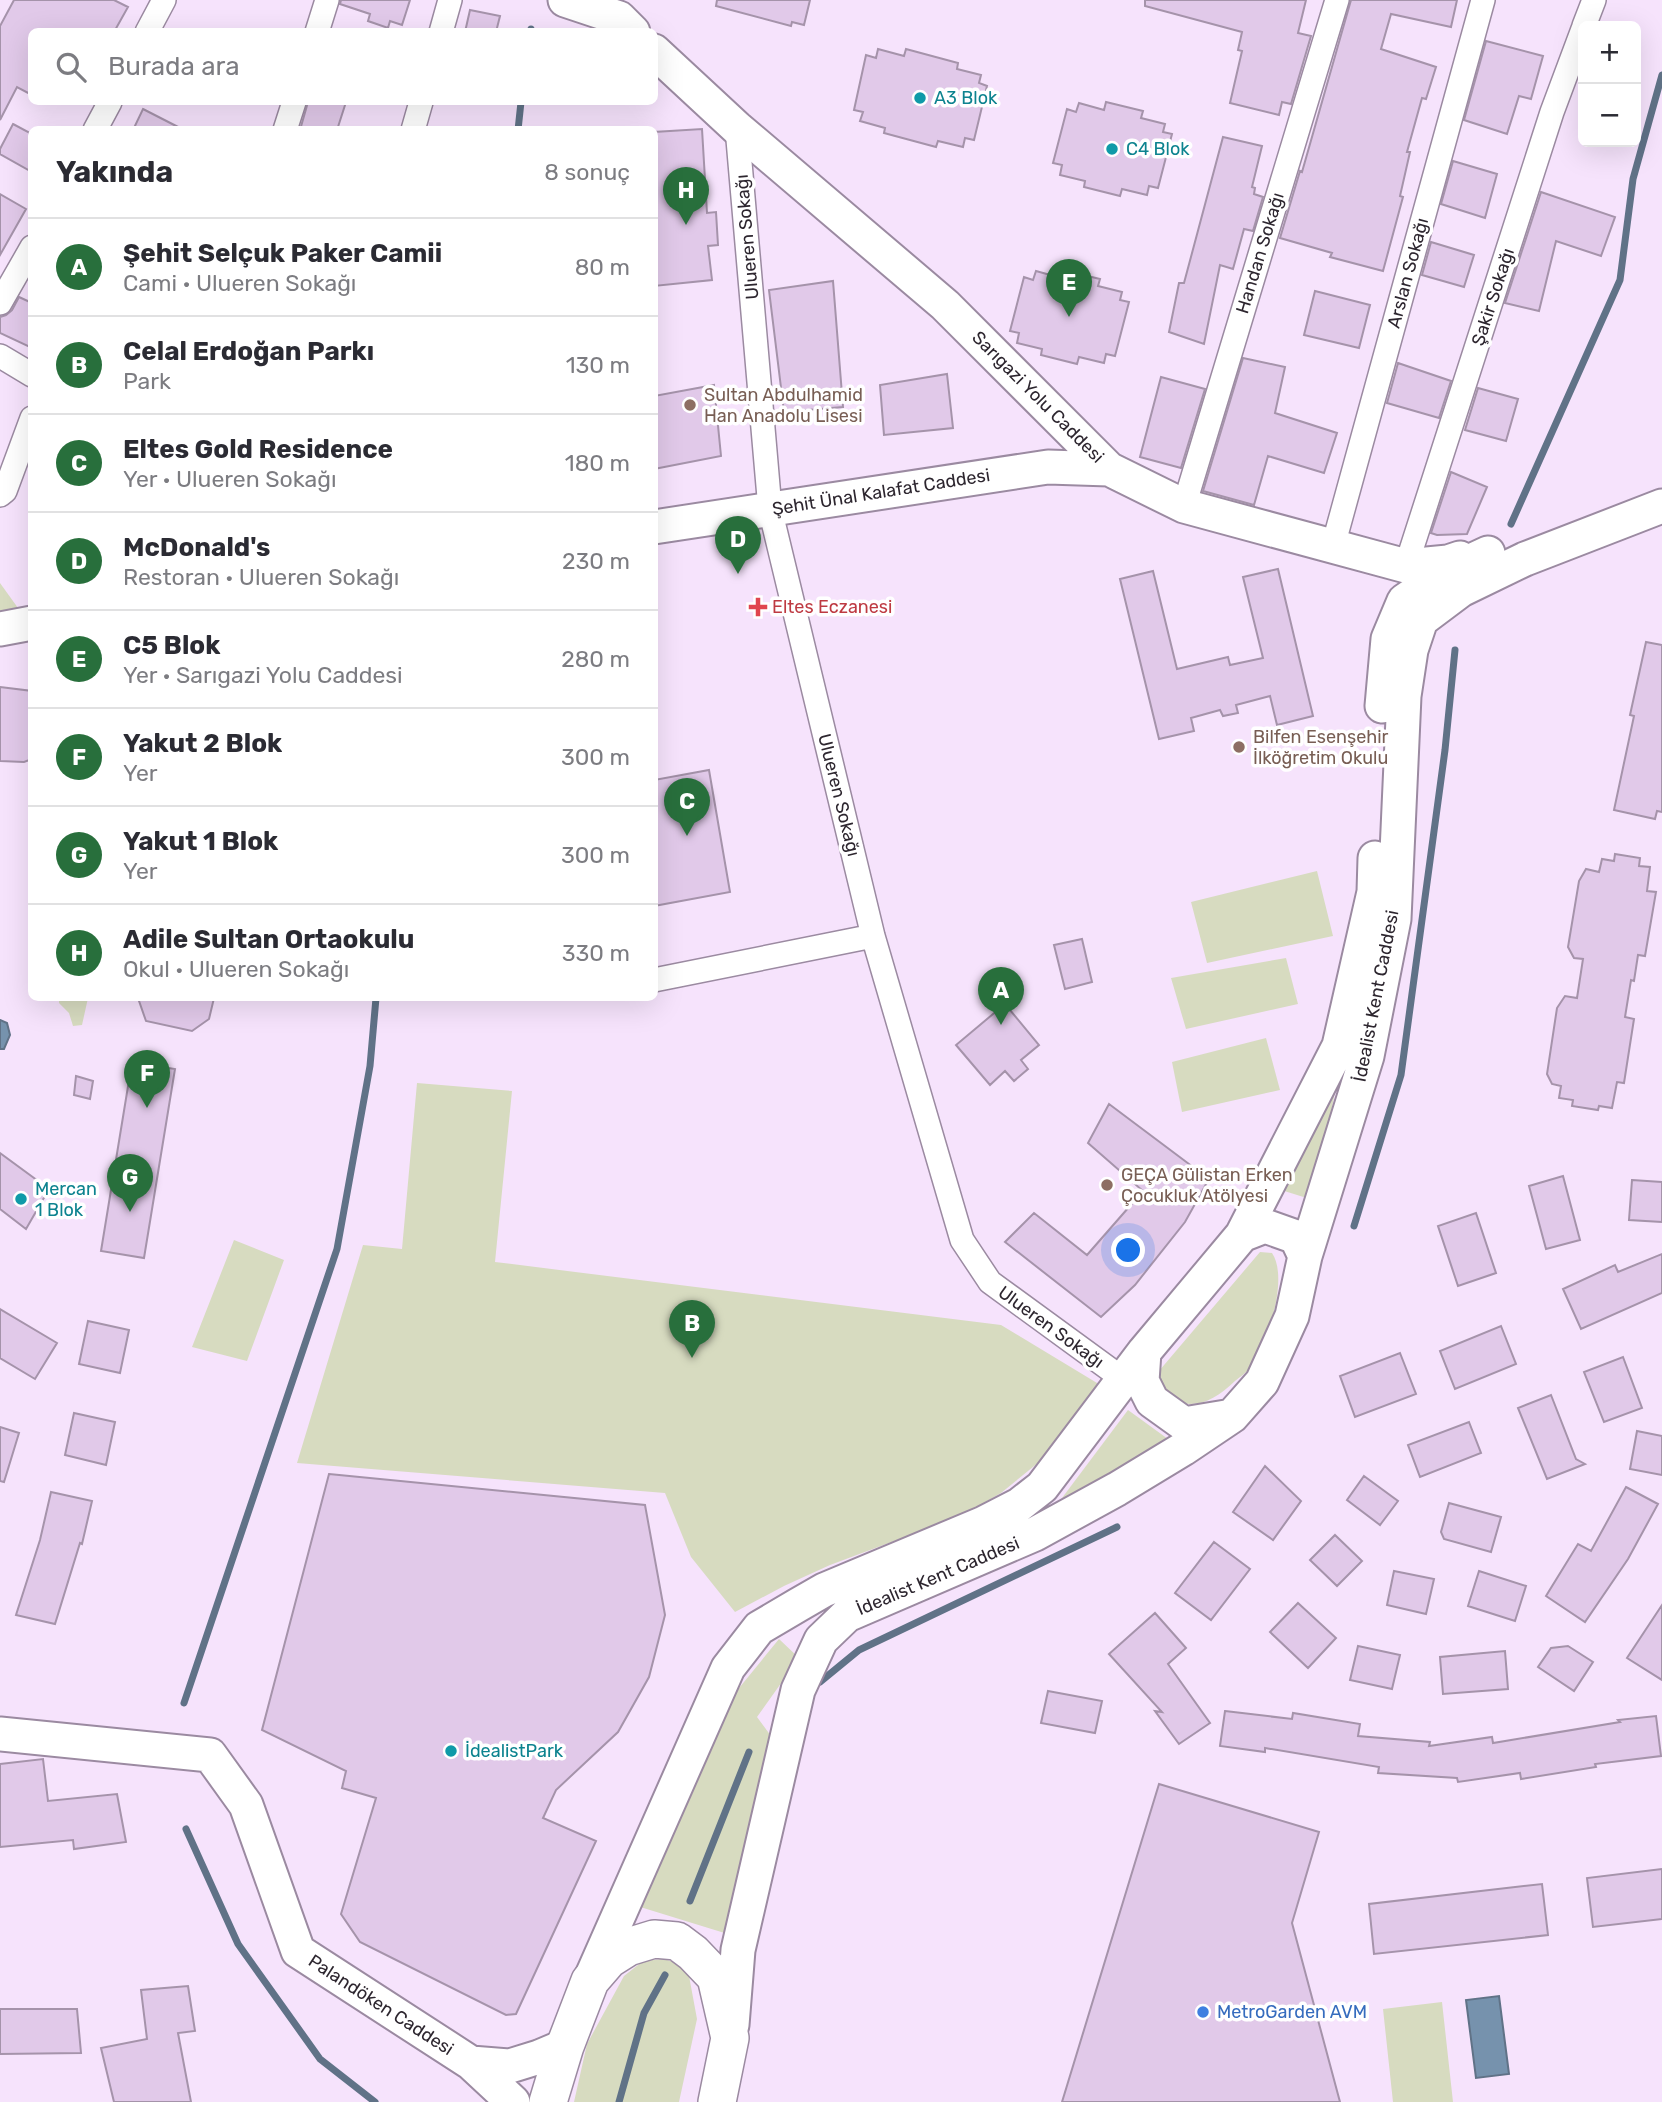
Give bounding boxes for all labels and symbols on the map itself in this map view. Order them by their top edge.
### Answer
place label: A3 Blok [934,87,998,109]
marker: A3 Blok [912,90,928,106]
place label: C4 Blok [1126,138,1190,160]
marker: C4 Blok [1104,141,1120,157]
pin: H [663,167,709,225]
street label: Ulueren Sokağı [731,173,763,301]
street label: Handan Sokağı [1231,190,1289,316]
street label: Arslan Sokağı [1383,215,1433,331]
street label: Şakir Sokağı [1467,245,1519,349]
pin: E [1046,259,1092,317]
street label: Sarıgazi Yolu Caddesi [967,326,1109,468]
place label: Sultan Abdulhamid Han Anadolu Lisesi [704,384,863,427]
marker: Sultan Abdulhamid Han Anadolu Lisesi [682,397,698,413]
street label: Şehit Ünal Kalafat Caddesi [771,464,991,520]
pin: D [715,516,761,574]
place label: Eltes Eczanesi [772,596,892,618]
marker: Eltes Eczanesi [750,599,766,615]
place label: Bilfen Esenşehir İlköğretim Okulu [1253,726,1389,769]
street label: Ulueren Sokağı [813,731,865,859]
marker: Bilfen Esenşehir İlköğretim Okulu [1231,739,1247,755]
pin: C [664,778,710,836]
street label: İdealist Kent Caddesi [1349,908,1403,1084]
pin: A [978,967,1024,1025]
pin: F [124,1050,170,1108]
pin: G [107,1154,153,1212]
place label: GEÇA Gülistan Erken Çocukluk Atölyesi [1121,1164,1293,1207]
marker: GEÇA Gülistan Erken Çocukluk Atölyesi [1099,1177,1115,1193]
place label: Mercan 1 Blok [35,1178,97,1221]
marker: Mercan 1 Blok [13,1191,29,1207]
your location [1111,1233,1145,1267]
street label: Ulueren Sokağı [994,1281,1108,1373]
pin: B [669,1300,715,1358]
street label: İdealist Kent Caddesi [853,1532,1023,1620]
place label: İdealistPark [465,1740,564,1762]
marker: İdealistPark [443,1743,459,1759]
street label: Palandöken Caddesi [304,1950,458,2060]
place label: MetroGarden AVM [1217,2001,1367,2023]
marker: MetroGarden AVM [1195,2004,1211,2020]

